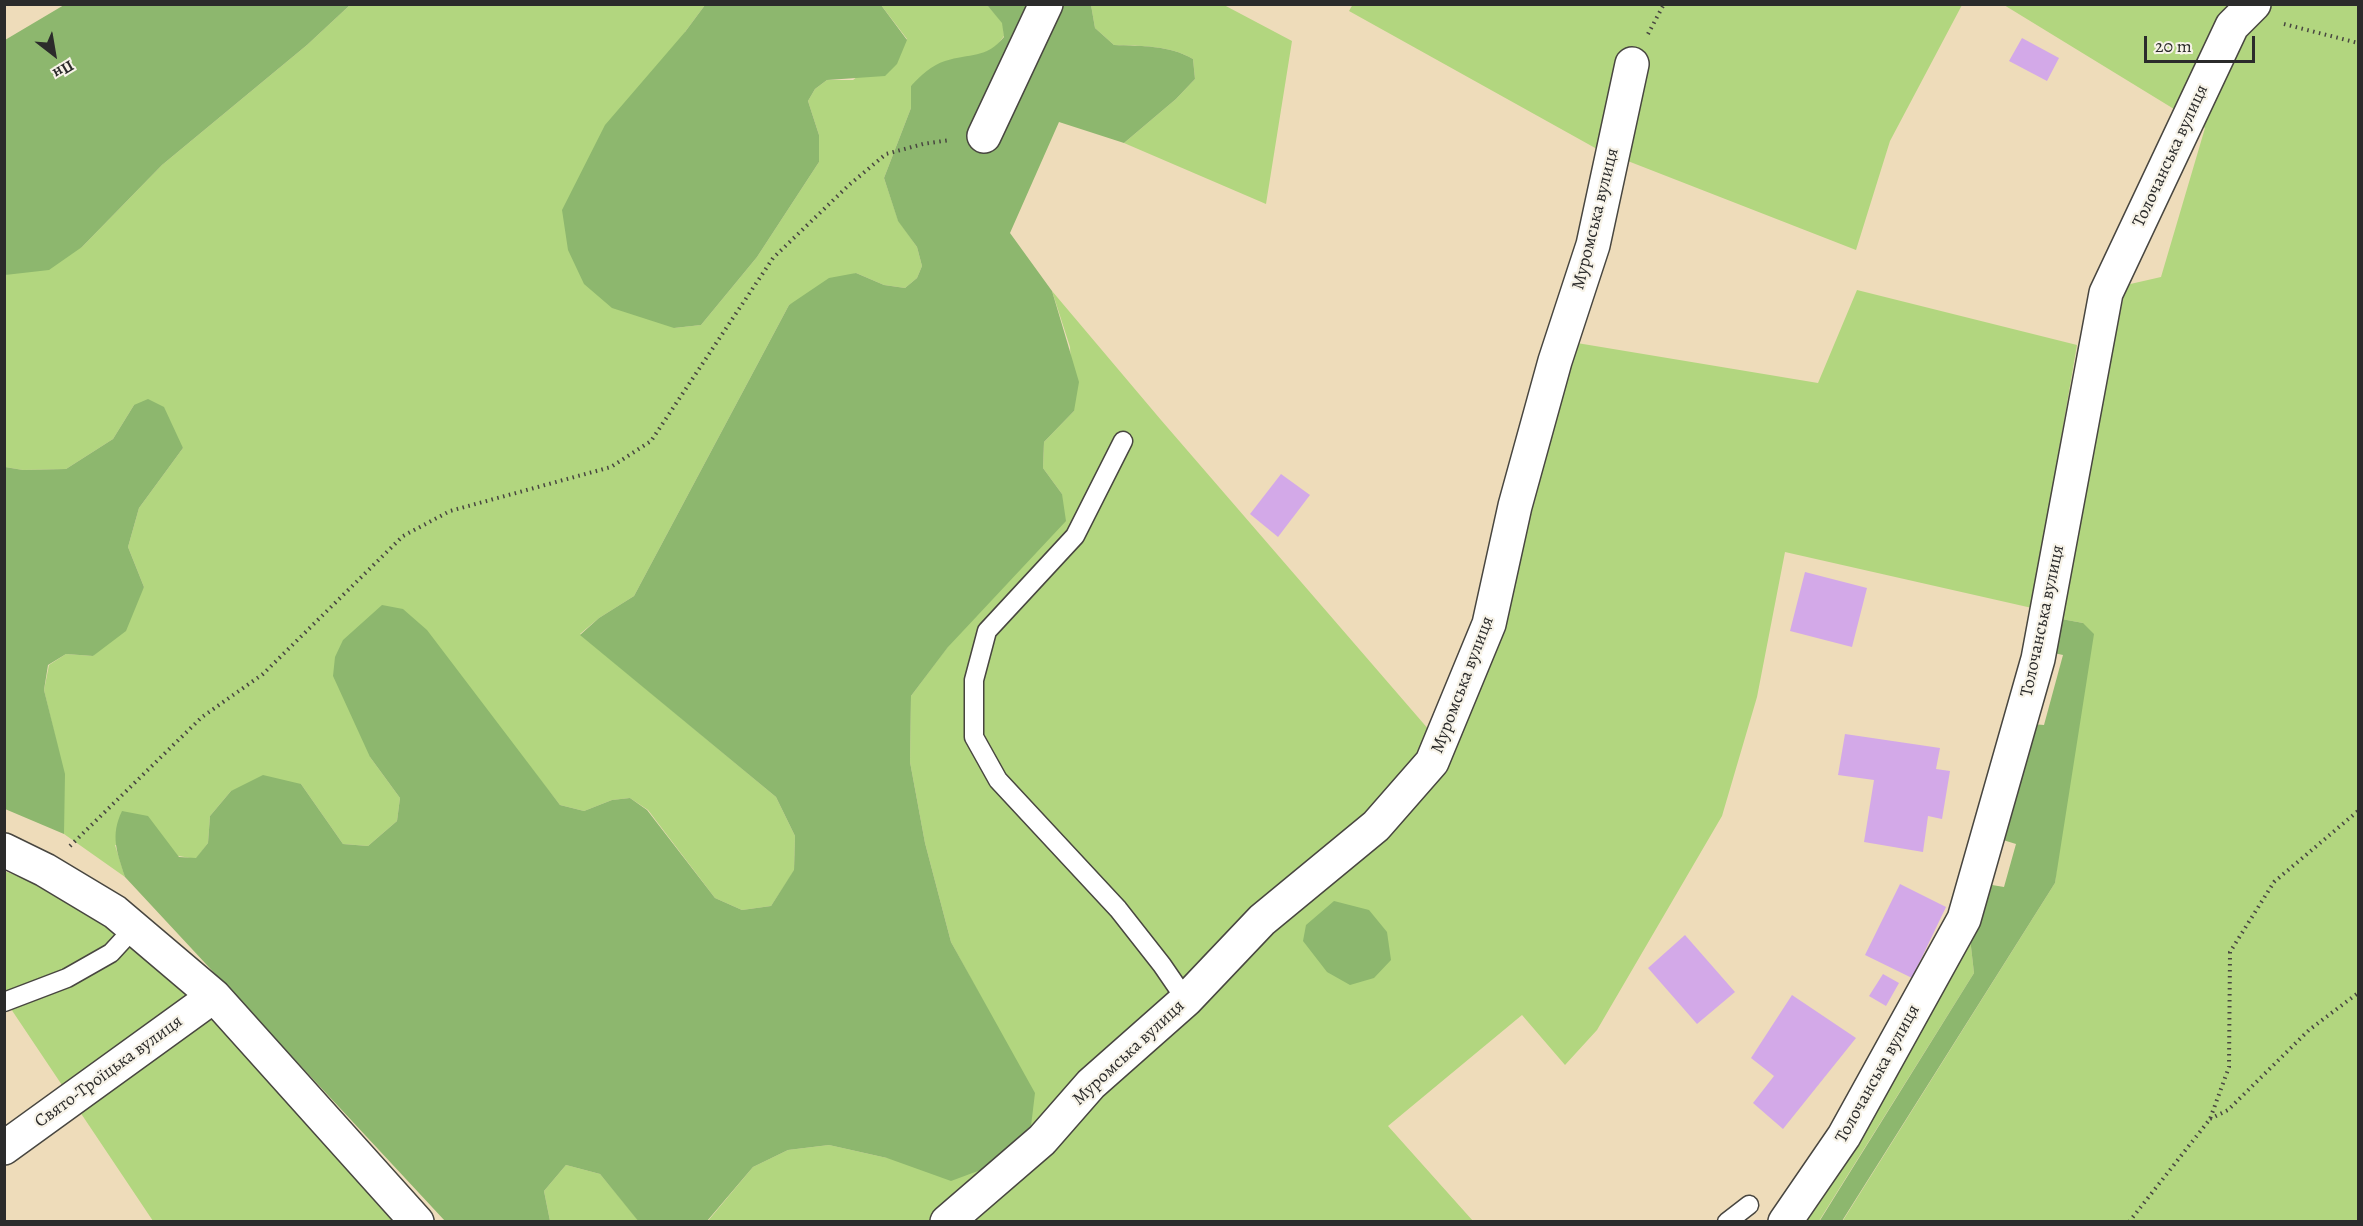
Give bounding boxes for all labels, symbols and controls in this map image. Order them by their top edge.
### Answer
north arrow [24,24,84,84]
scale bar [2147,24,2258,62]
text: 20 m [2155,34,2192,58]
text: Пн [49,55,78,84]
street label: Толочанська вулиця [2129,81,2213,231]
street label: Муромська вулиця [1568,146,1624,292]
street label: Толочанська вулиця [2016,543,2070,699]
street label: Муромська вулиця [1427,613,1499,757]
street label: Муромська вулиця [1069,996,1189,1110]
street label: Толочанська вулиця [1831,1001,1925,1147]
street label: Свято-Троїцька вулиця [31,1011,187,1133]

